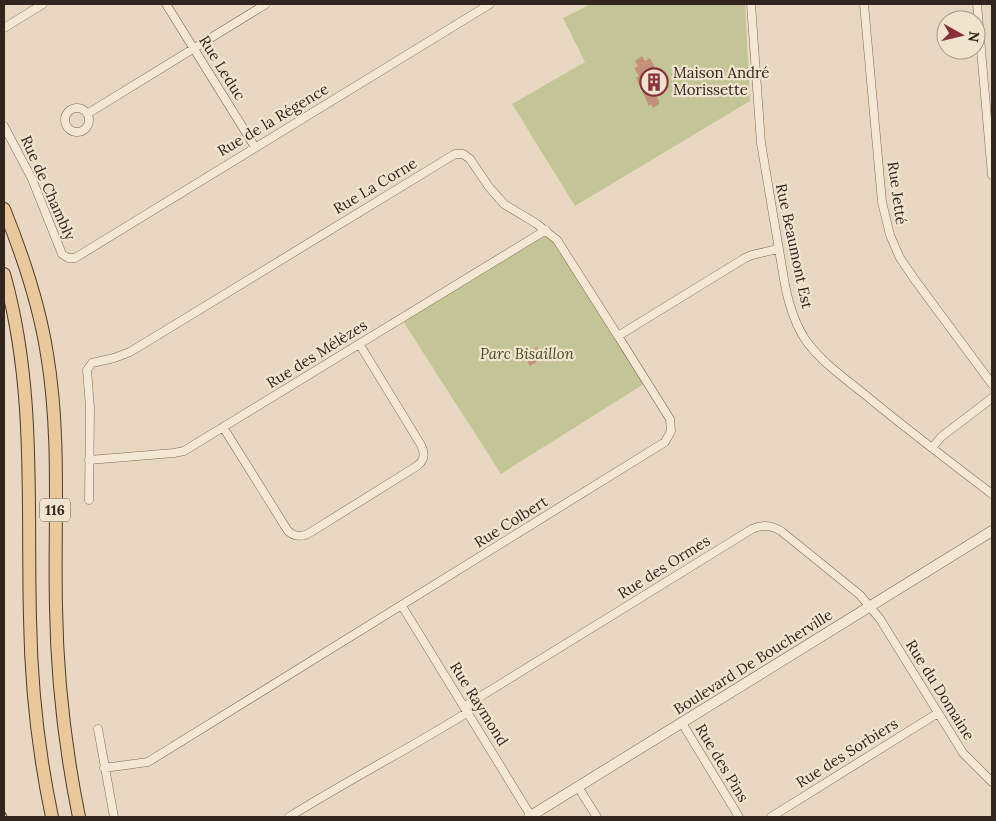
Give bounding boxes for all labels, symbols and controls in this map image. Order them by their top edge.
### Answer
north arrow [936,10,986,60]
text: N [964,30,984,44]
street label: Rue Leduc [195,32,250,104]
place label: Maison André Morissette [673,63,769,99]
building icon: Maison André Morissette [639,67,669,97]
street label: Rue de la Régence [214,79,332,160]
street label: Rue de Chambly [17,132,80,243]
street label: Rue La Corne [330,153,420,218]
street label: Rue Jetté [884,160,911,226]
street label: Rue Beaumont Est [772,182,817,310]
street label: Rue des Mélèzes [263,315,371,392]
park label: Parc Bisaillon [480,344,575,363]
street label: Rue Colbert [470,491,551,552]
road number: 116 [40,498,70,522]
street label: Rue des Ormes [614,531,713,603]
street label: Boulevard De Boucherville [670,605,836,718]
street label: Rue du Domaine [902,636,979,743]
street label: Rue Raymond [446,658,513,749]
street label: Rue des Sorbiers [792,714,901,792]
street label: Rue des Pins [692,720,753,805]

